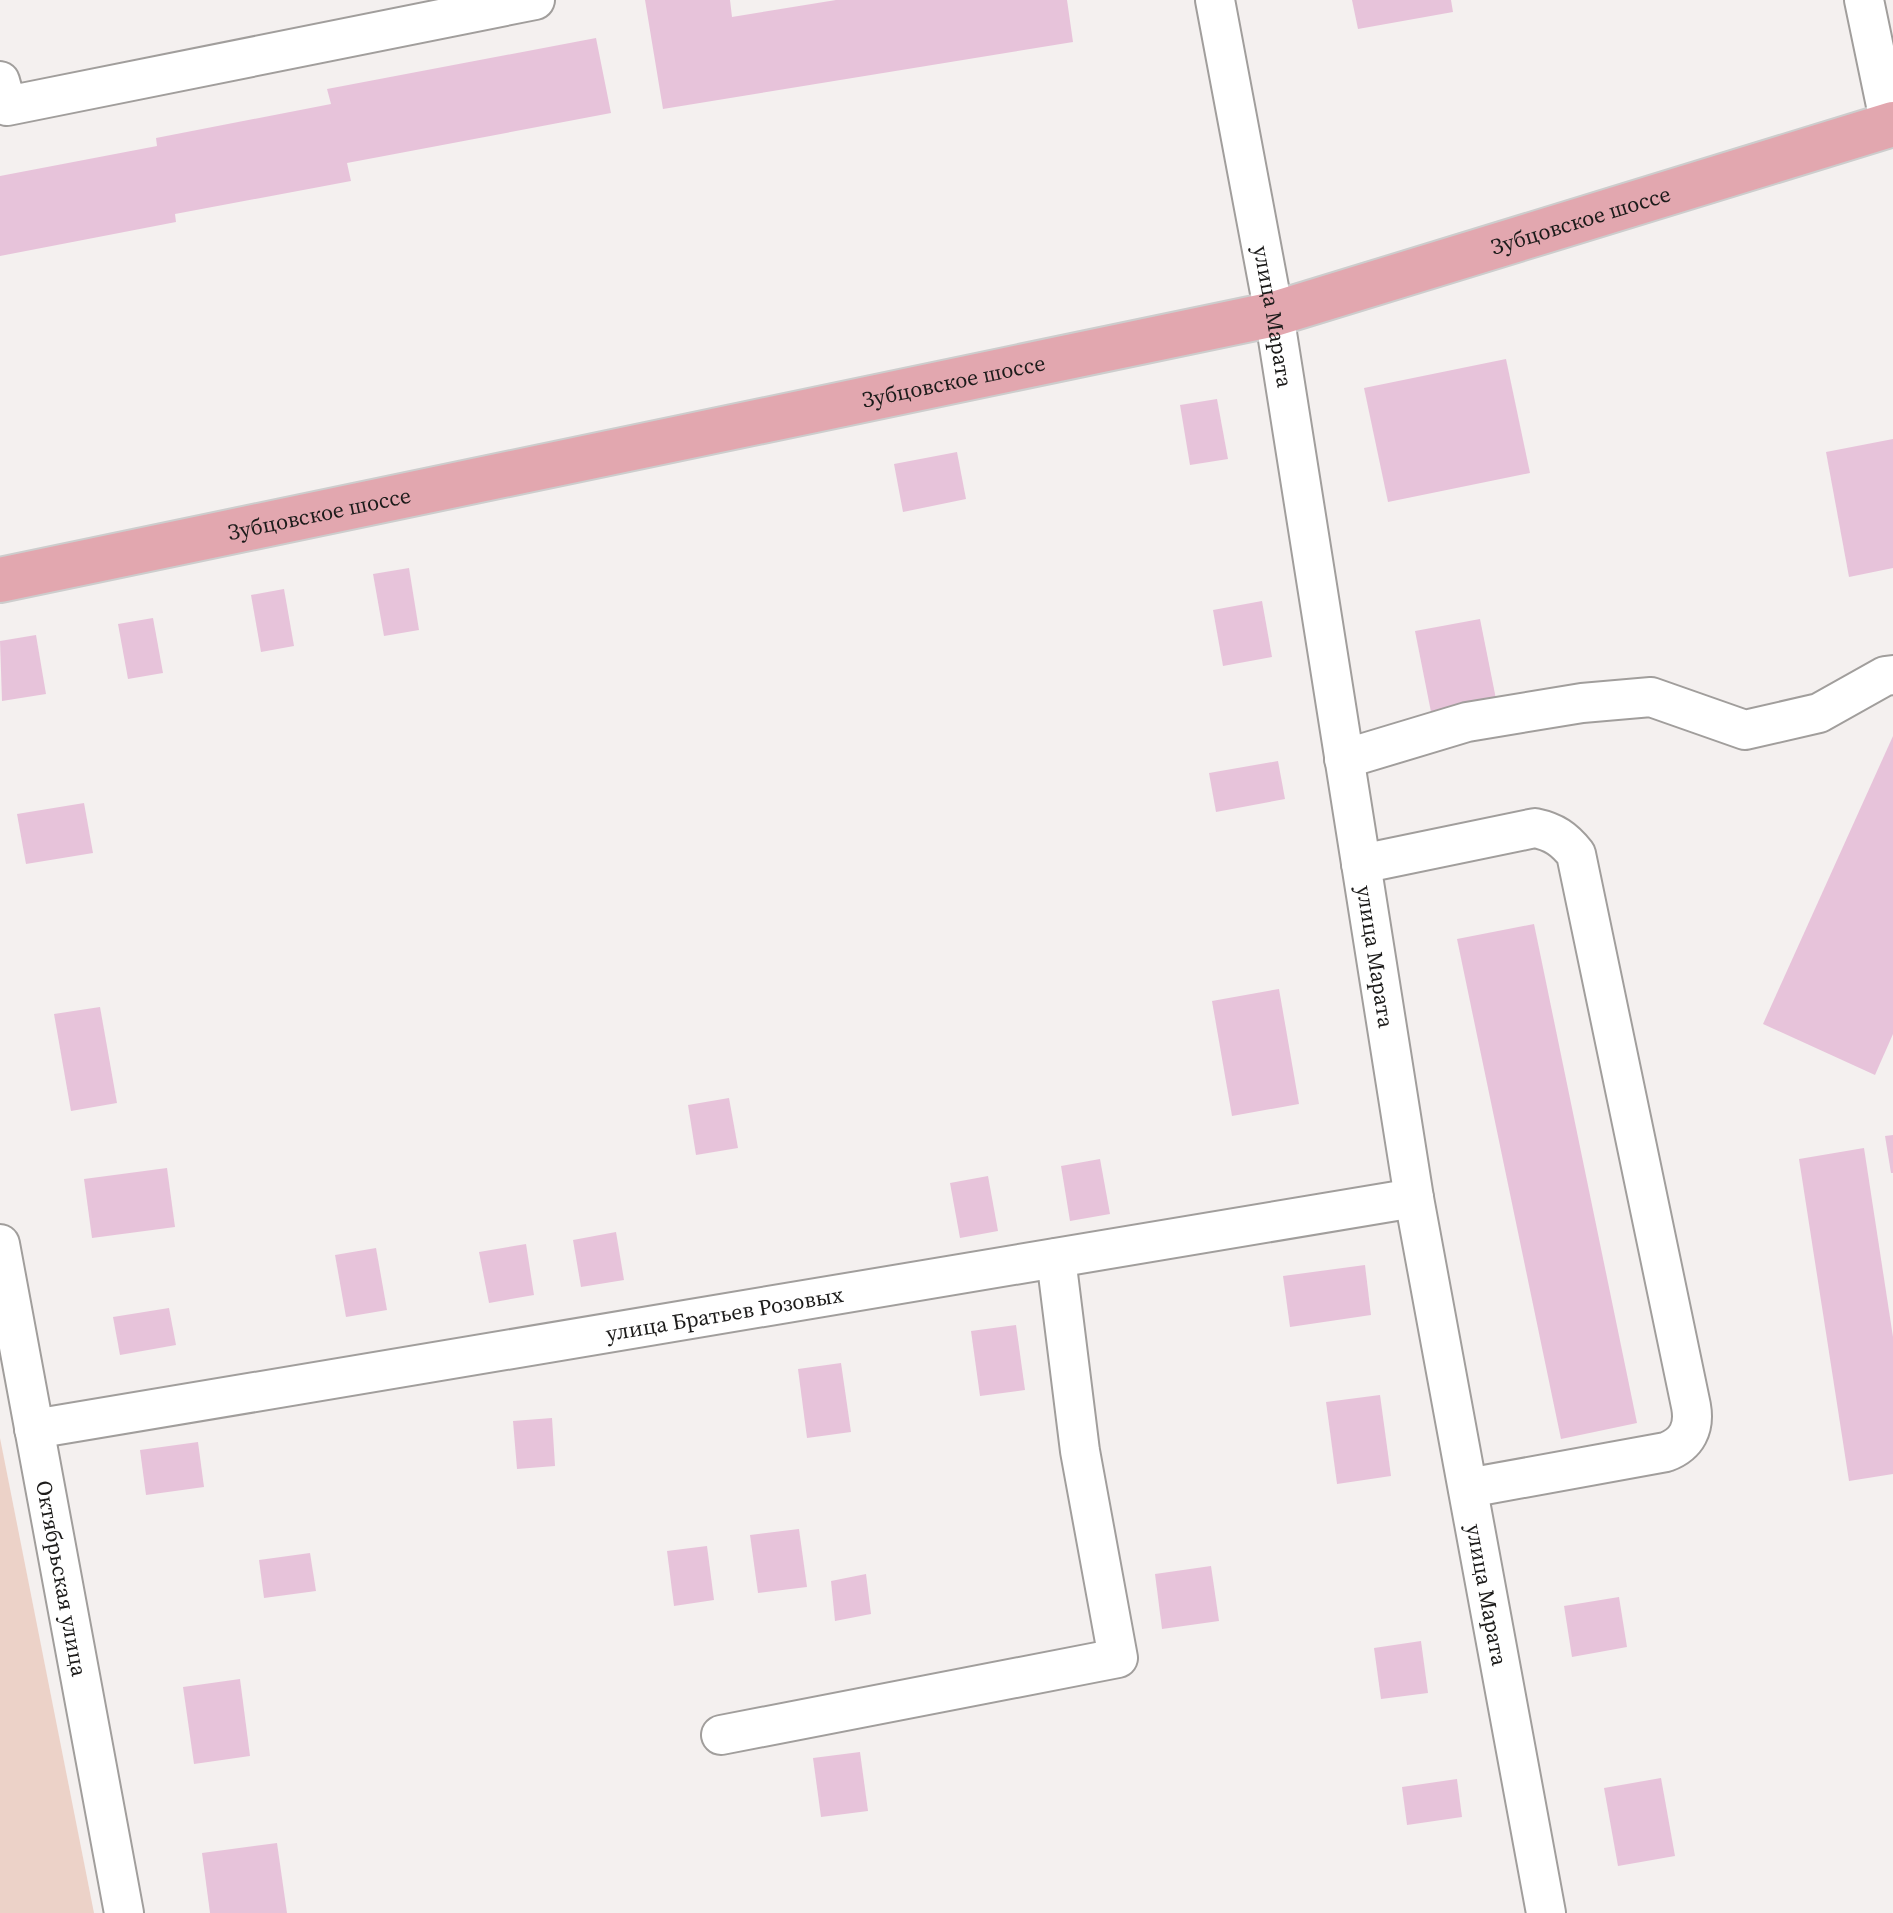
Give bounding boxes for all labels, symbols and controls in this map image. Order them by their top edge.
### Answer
street label: Зубцовское шоссе [1487,178,1674,262]
street label: улица Марата [1246,243,1301,391]
street label: Зубцовское шоссе [859,347,1048,415]
street label: Зубцовское шоссе [225,480,414,547]
street label: улица Марата [1350,883,1402,1031]
street label: улица Братьев Розовых [603,1279,846,1348]
street label: Октябрьская улица [29,1478,95,1680]
street label: улица Марата [1459,1521,1515,1669]

